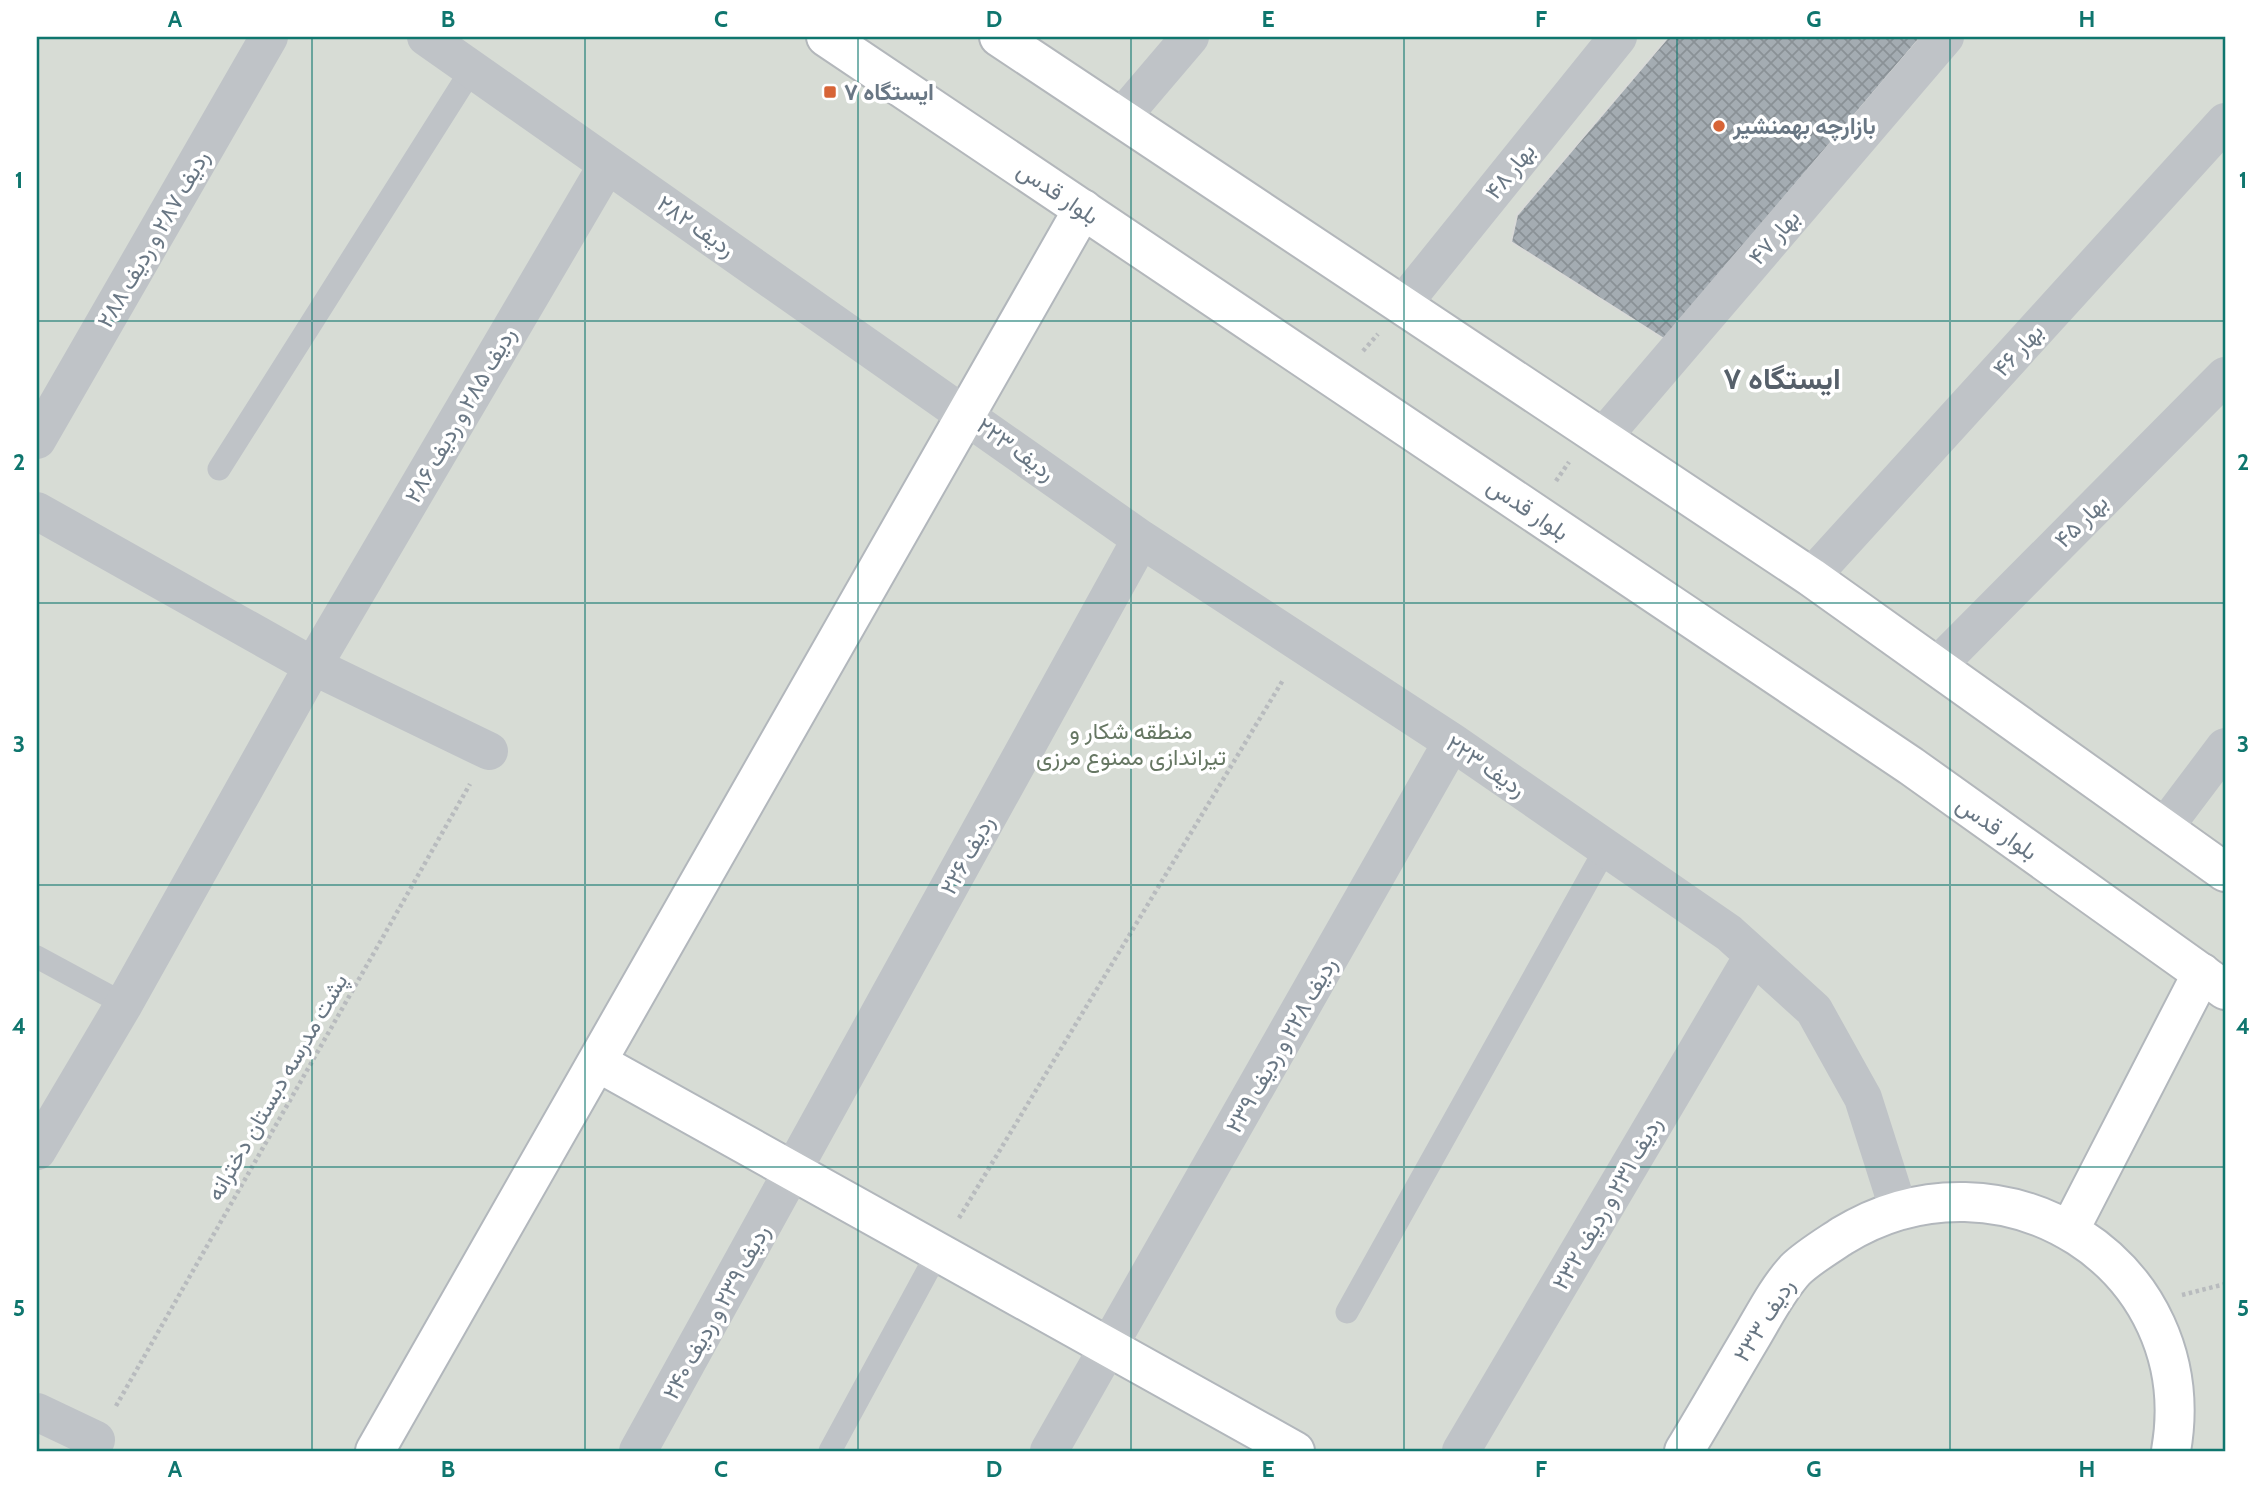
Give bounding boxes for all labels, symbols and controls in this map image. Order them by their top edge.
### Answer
text: A [168,5,183,33]
text: B [441,5,455,33]
text: C [714,5,728,33]
text: D [986,5,1002,33]
text: E [1261,5,1275,33]
text: F [1535,5,1547,33]
text: G [1806,5,1822,33]
text: H [2079,5,2095,33]
place label: ایستگاه ۷ [844,78,934,106]
marker: ایستگاه ۷ [822,84,838,100]
place label: بازارچه بهمنشیر [1732,112,1876,142]
marker: بازارچه بهمنشیر [1711,118,1727,134]
street label: بهار ۴۸ [1479,137,1542,205]
street label: ردیف ۲۸۷ و ردیف ۲۸۸ [91,145,216,333]
street label: بلوار قدس [1011,155,1104,231]
text: 1 [15,166,23,194]
text: 1 [2239,166,2247,194]
street label: ردیف ۲۸۲ [651,189,740,264]
street label: بهار ۴۷ [1742,204,1806,271]
street label: بهار ۴۶ [1987,318,2050,383]
street label: ردیف ۲۸۵ و ردیف ۲۸۶ [398,322,523,508]
district label: ایستگاه ۷ [1723,360,1841,397]
street label: ردیف ۲۲۳ [971,411,1061,488]
text: 2 [13,448,25,476]
text: 2 [2237,448,2249,476]
street label: بلوار قدس [1481,471,1574,547]
street label: بهار ۴۵ [2048,488,2114,554]
park label: منطقه شکار و تیراندازی ممنوع مرزی [1036,717,1226,773]
street label: ردیف ۲۲۳ [1440,729,1531,804]
text: 3 [13,730,25,758]
text: 3 [2237,730,2249,758]
street label: بلوار قدس [1950,790,2043,867]
street label: ردیف ۲۲۶ [934,811,1001,900]
street label: ردیف ۲۲۸ و ردیف ۲۳۹ [1219,952,1344,1138]
street label: پشت مدرسه دبستان دخترانه [201,968,355,1207]
text: 4 [12,1012,26,1040]
text: 4 [2236,1012,2250,1040]
street label: ردیف ۲۳۱ و ردیف ۲۳۲ [1546,1111,1669,1295]
street label: ردیف ۲۳۹ و ردیف ۲۴۰ [656,1220,776,1405]
street label: ردیف ۲۳۳ [1727,1273,1801,1367]
text: 5 [13,1294,25,1322]
text: 5 [2237,1294,2249,1322]
text: A [168,1455,183,1483]
text: B [441,1455,455,1483]
text: C [714,1455,728,1483]
text: D [986,1455,1002,1483]
text: E [1261,1455,1275,1483]
text: F [1535,1455,1547,1483]
text: G [1806,1455,1822,1483]
text: H [2079,1455,2095,1483]

